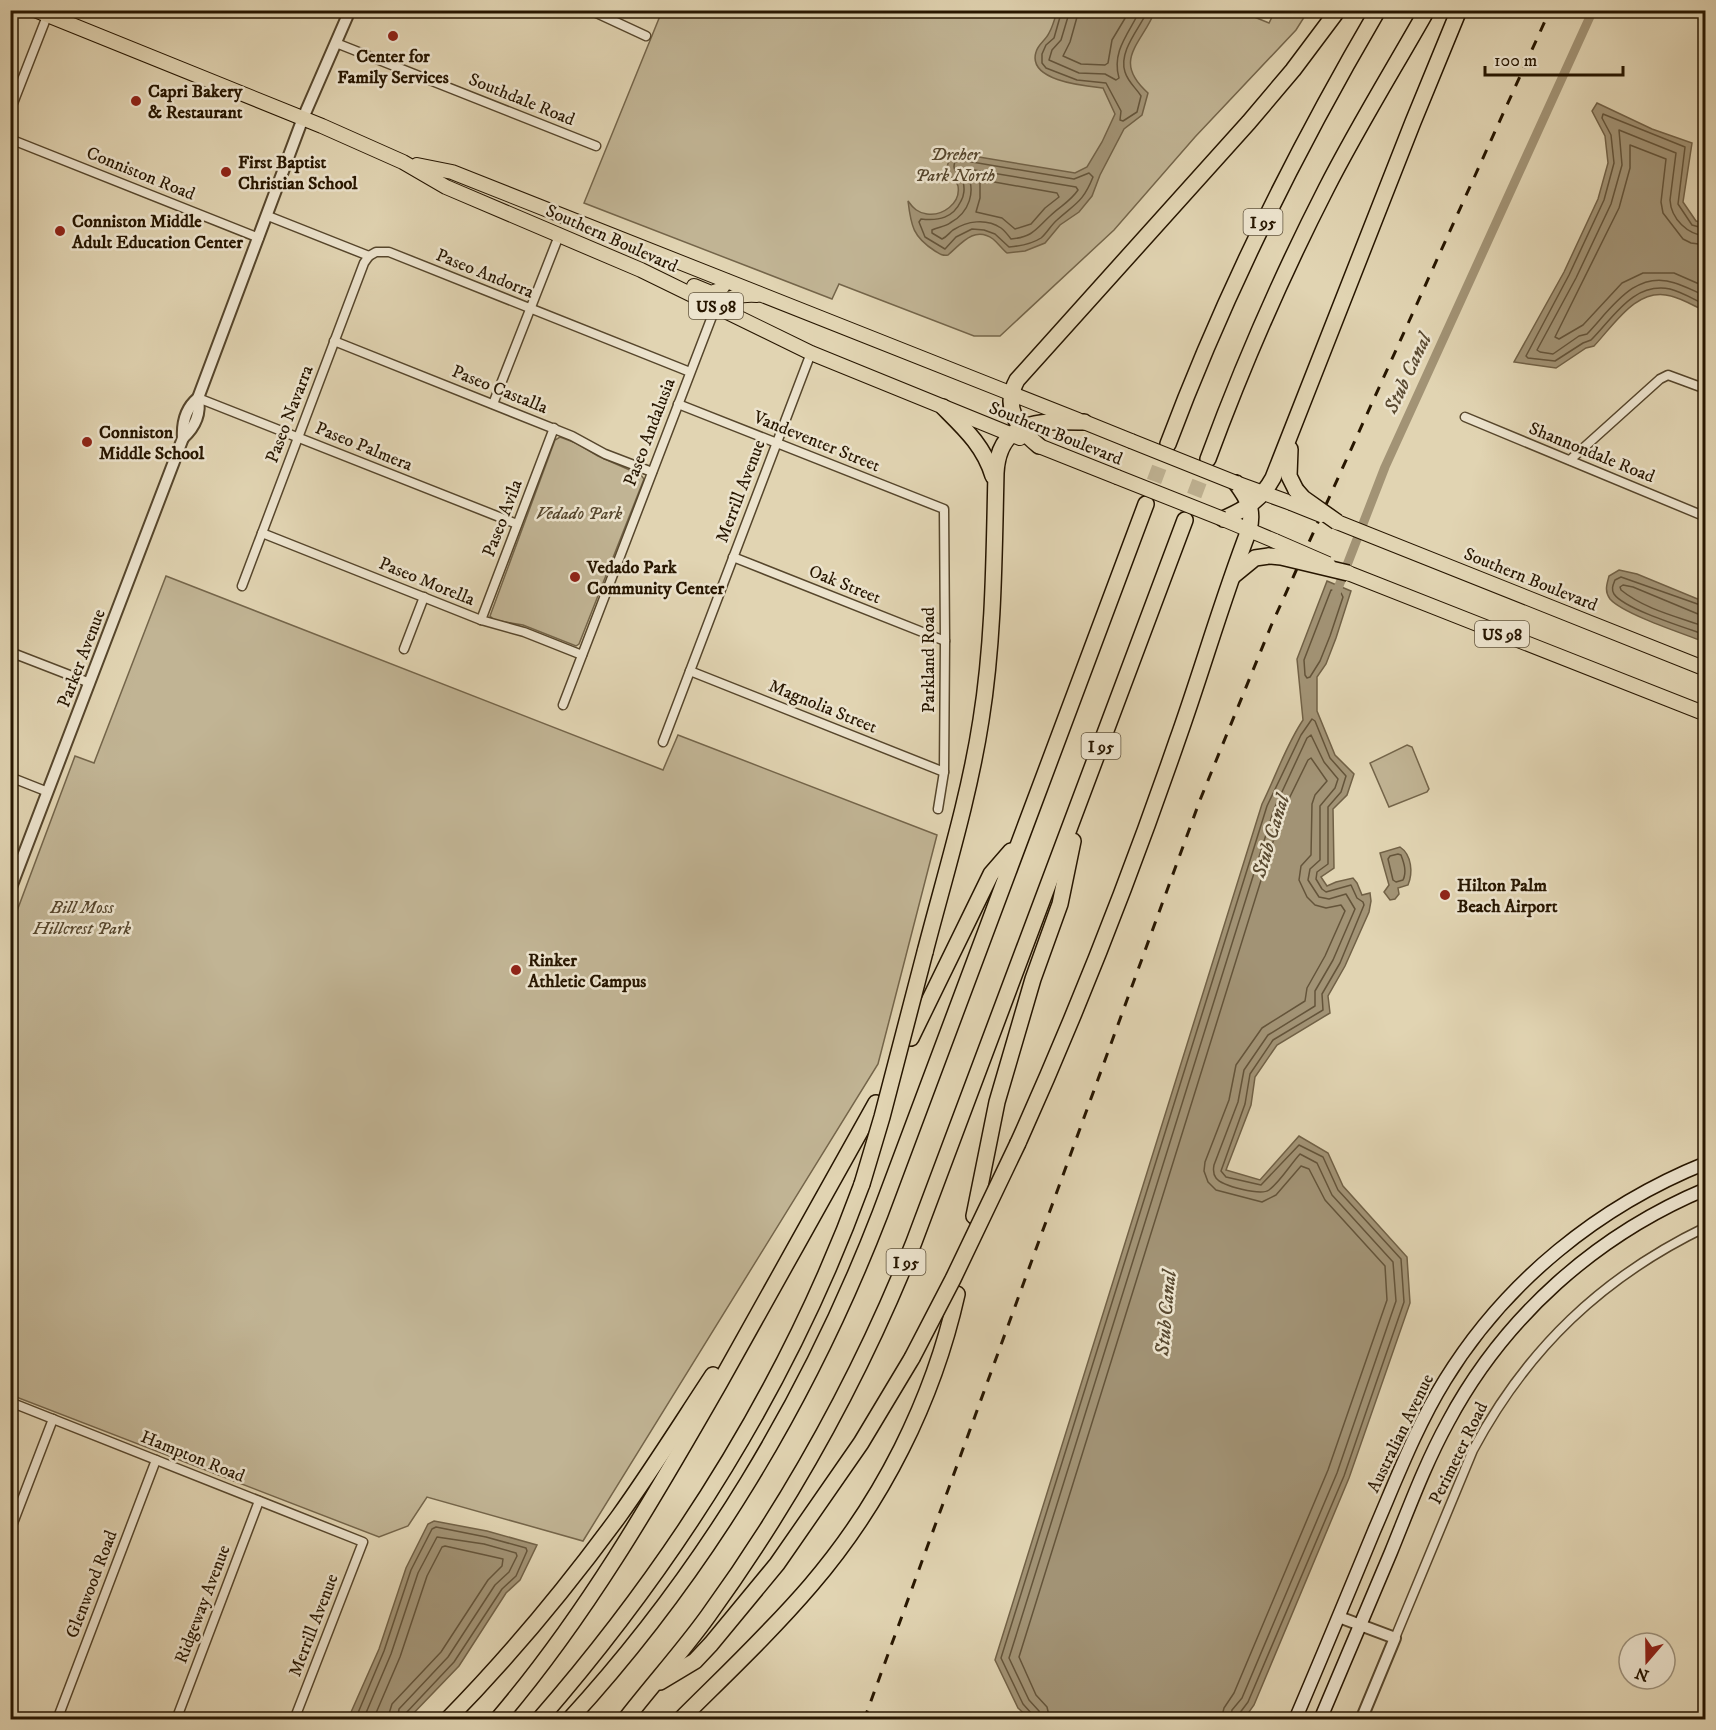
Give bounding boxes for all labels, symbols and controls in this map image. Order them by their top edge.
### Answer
marker: Center for Family Services [386,29,400,43]
scale bar [1485,39,1623,77]
place label: Center for Family Services [337,46,449,89]
text: 100 m [1494,50,1537,72]
street label: Southdale Road [465,69,578,131]
place label: Capri Bakery & Restaurant [148,81,243,124]
marker: Capri Bakery & Restaurant [129,94,143,108]
street label: Conniston Road [83,142,198,206]
park label: Dreher Park North [915,144,995,187]
place label: First Baptist Christian School [238,152,358,195]
marker: First Baptist Christian School [219,165,233,179]
street label: Southern Boulevard [542,200,681,278]
road number: I 95 [1244,209,1282,235]
place label: Conniston Middle Adult Education Center [71,211,243,254]
marker: Conniston Middle Adult Education Center [53,224,67,238]
street label: Paseo Andorra [432,244,537,304]
road number: US 98 [689,293,743,319]
water label: Stub Canal [1379,328,1438,419]
street label: Paseo Castalla [448,361,551,419]
street label: Paseo Navarra [261,362,319,466]
street label: Paseo Andalusia [619,375,681,489]
street label: Southern Boulevard [986,397,1126,471]
street label: Vandeventer Street [749,406,883,477]
street label: Paseo Palmera [312,417,416,477]
street label: Shannondale Road [1525,418,1658,488]
place label: Conniston Middle School [99,422,205,465]
marker: Conniston Middle School [80,435,94,449]
street label: Merrill Avenue [711,437,771,546]
street label: Paseo Avila [478,476,528,560]
park label: Vedado Park [536,503,623,525]
street label: Southern Boulevard [1461,543,1601,617]
street label: Paseo Morella [375,553,478,611]
place label: Vedado Park Community Center [586,557,724,600]
street label: Oak Street [805,561,884,609]
marker: Vedado Park Community Center [568,570,582,584]
street label: Parker Avenue [53,606,111,711]
street label: Parkland Road [918,607,940,713]
road number: US 98 [1475,621,1529,647]
street label: Magnolia Street [765,675,880,739]
road number: I 95 [1082,733,1120,759]
water label: Stub Canal [1247,790,1296,882]
place label: Hilton Palm Beach Airport [1457,875,1558,918]
marker: Hilton Palm Beach Airport [1438,888,1452,902]
park label: Bill Moss Hillcrest Park [32,897,131,940]
place label: Rinker Athletic Campus [527,950,646,993]
marker: Rinker Athletic Campus [509,963,523,977]
road number: I 95 [886,1249,926,1275]
water label: Stub Canal [1150,1268,1183,1358]
street label: Australian Avenue [1363,1371,1439,1496]
street label: Perimeter Road [1425,1399,1493,1508]
street label: Hampton Road [137,1426,248,1488]
street label: Glenwood Road [61,1527,123,1641]
street label: Ridgeway Avenue [170,1542,236,1667]
street label: Merrill Avenue [284,1571,344,1680]
north arrow [1617,1631,1677,1691]
text: N [1633,1663,1652,1686]

